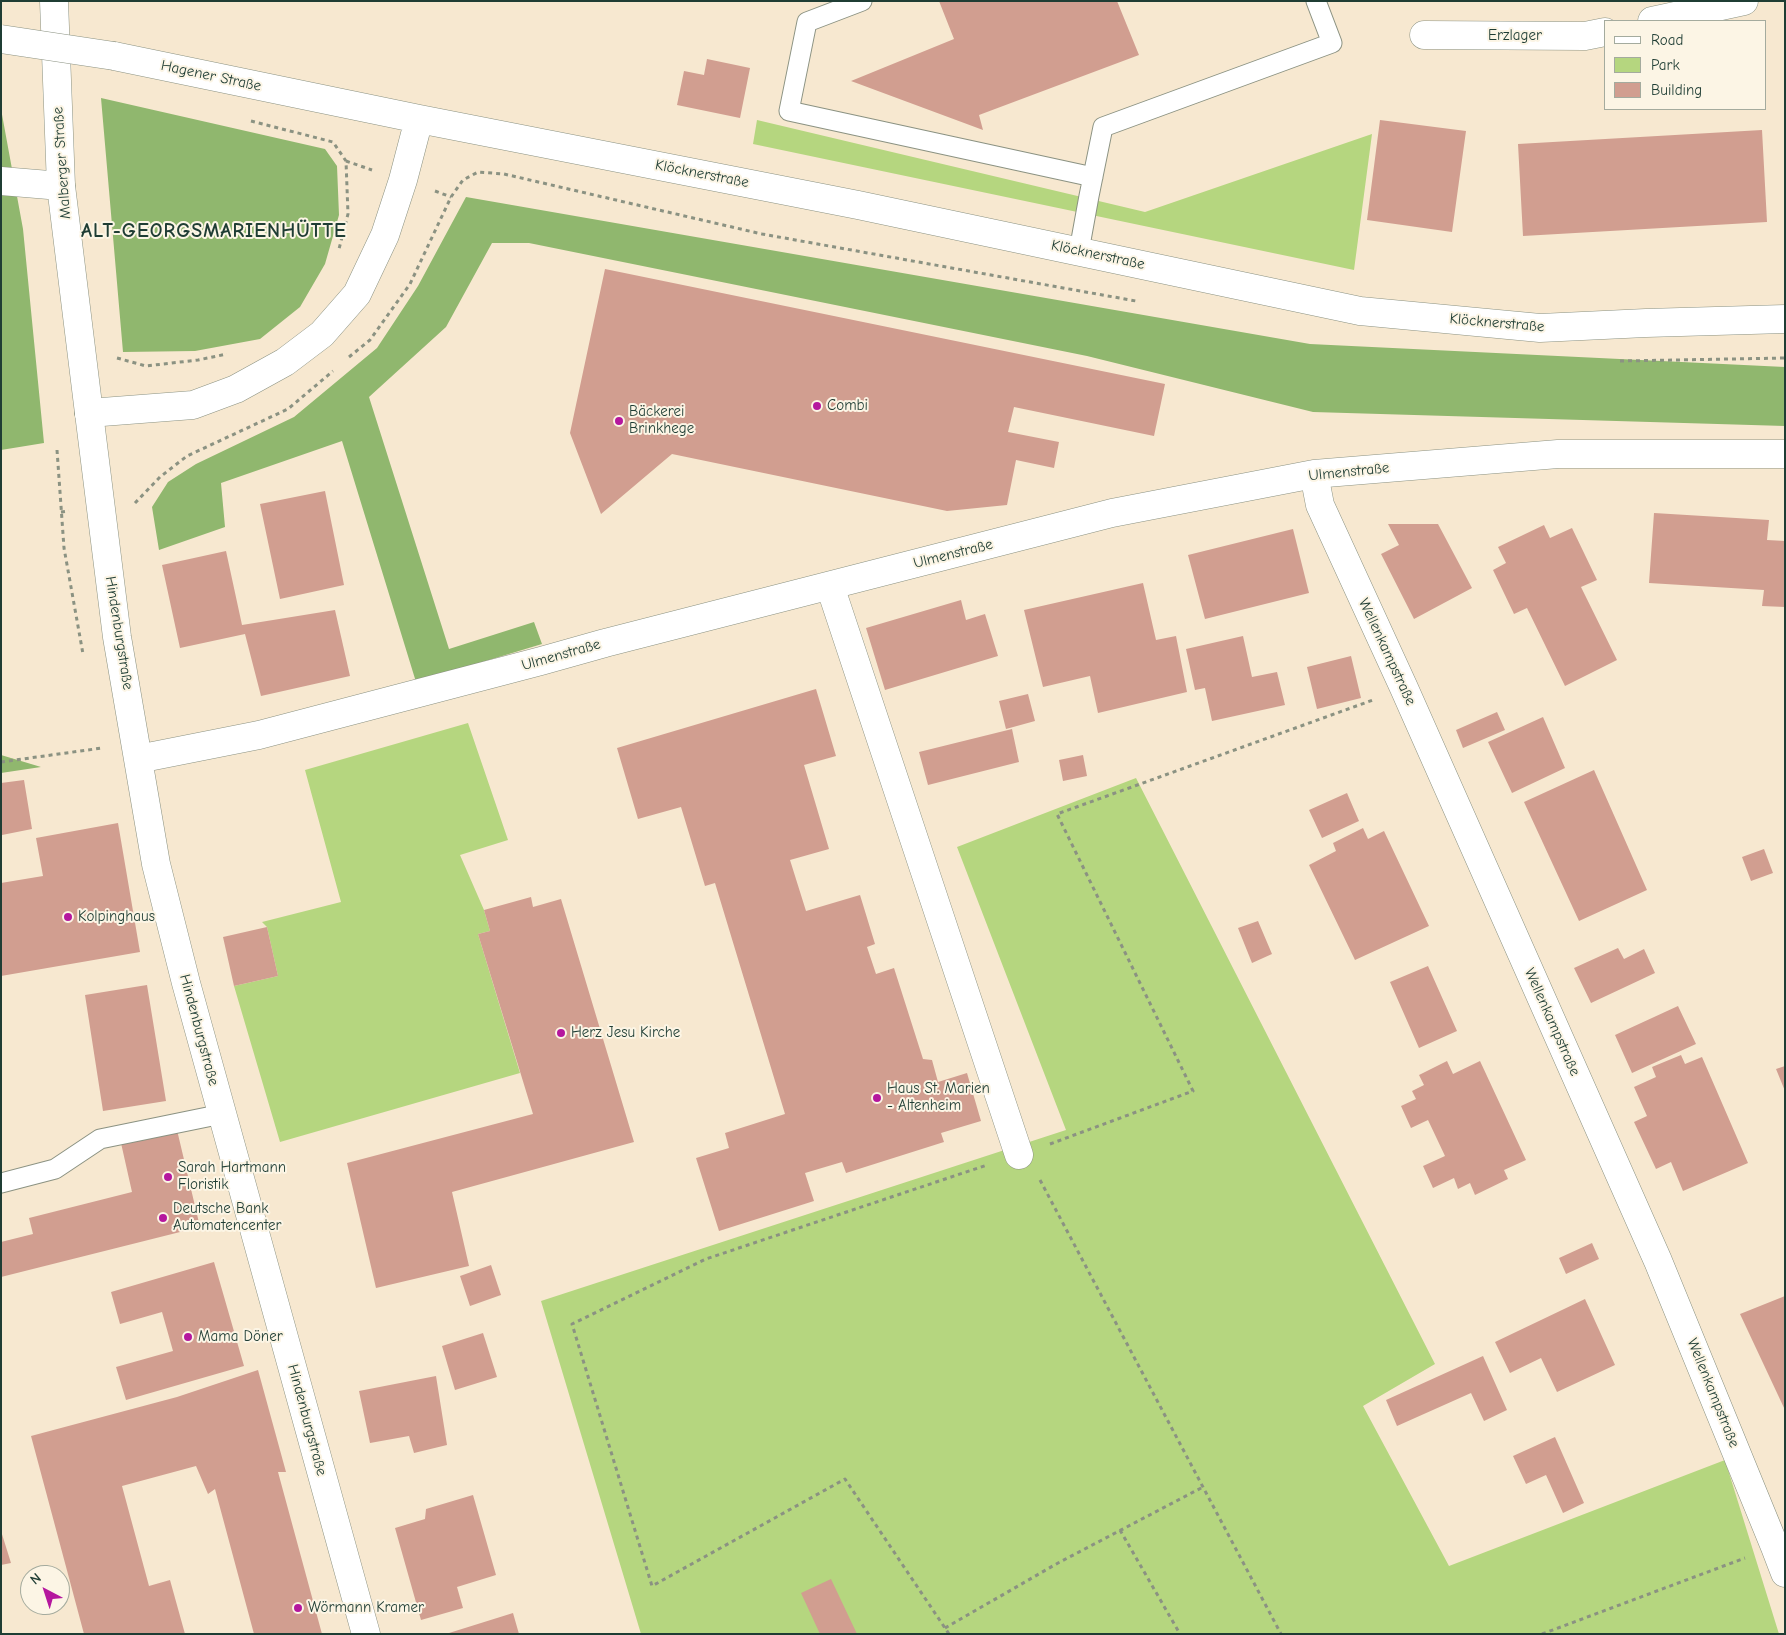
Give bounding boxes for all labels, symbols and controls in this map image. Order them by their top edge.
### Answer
legend [1604,20,1766,110]
street label: Erzlager [1488,27,1542,45]
text: Road [1651,31,1683,49]
text: Park [1651,56,1680,74]
street label: Hagener Straße [159,57,263,95]
text: Building [1651,81,1702,99]
street label: Malberger Straße [49,106,75,220]
street label: Klöcknerstraße [654,156,750,192]
district label: ALT-GEORGSMARIENHÜTTE [78,219,350,243]
street label: Klöcknerstraße [1050,236,1146,274]
street label: Klöcknerstraße [1449,310,1545,336]
place label: Combi [827,397,868,415]
marker: Combi [811,400,823,412]
place label: Bäckerei Brinkhege [629,403,694,438]
marker: Bäckerei Brinkhege [613,415,625,427]
street label: Ulmenstraße [1308,459,1390,485]
street label: Ulmenstraße [911,535,995,573]
street label: Hindenburgstraße [101,575,137,691]
street label: Wellenkampstraße [1354,596,1420,708]
street label: Ulmenstraße [519,635,603,675]
place label: Kolpinghaus [78,908,155,926]
marker: Kolpinghaus [62,911,74,923]
street label: Wellenkampstraße [1520,965,1584,1079]
street label: Hindenburgstraße [175,972,223,1088]
place label: Herz Jesu Kirche [571,1024,680,1042]
marker: Herz Jesu Kirche [555,1027,567,1039]
place label: Haus St. Marien - Altenheim [887,1080,990,1115]
marker: Haus St. Marien - Altenheim [871,1092,883,1104]
place label: Sarah Hartmann Floristik [178,1159,286,1194]
marker: Sarah Hartmann Floristik [162,1171,174,1183]
place label: Deutsche Bank Automatencenter [173,1200,281,1235]
marker: Deutsche Bank Automatencenter [157,1212,169,1224]
place label: Mama Döner [198,1328,283,1346]
marker: Mama Döner [182,1331,194,1343]
street label: Wellenkampstraße [1683,1336,1743,1450]
street label: Hindenburgstraße [283,1362,331,1478]
north arrow [20,1565,70,1615]
text: N [27,1569,45,1588]
place label: Wörmann Kramer [308,1599,424,1617]
marker: Wörmann Kramer [292,1602,304,1614]

